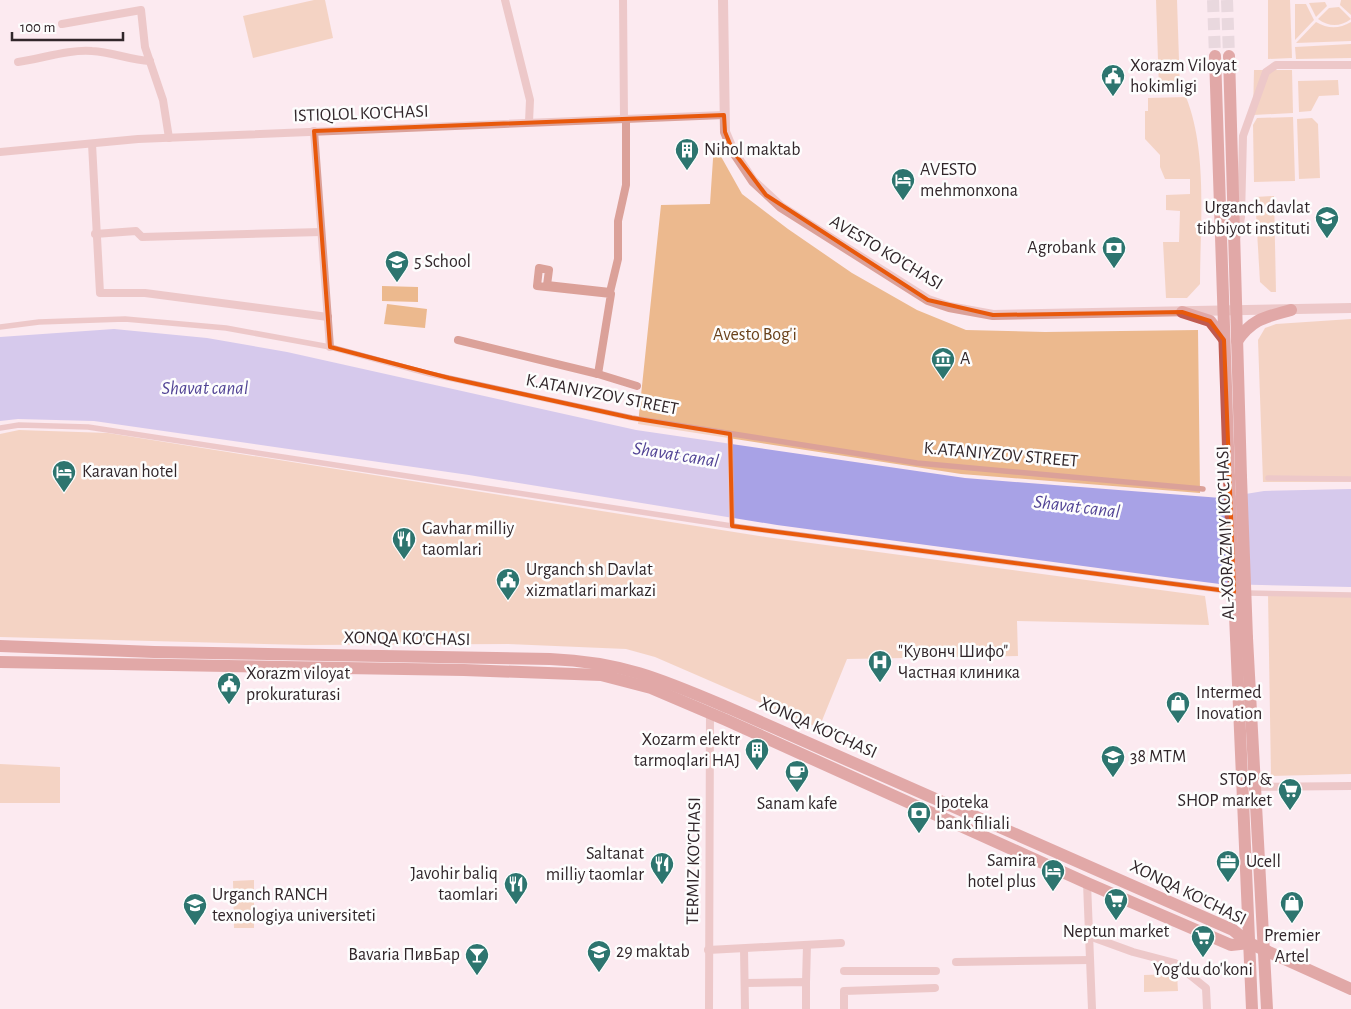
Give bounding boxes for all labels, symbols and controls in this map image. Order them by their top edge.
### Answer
scale bar [12,10,124,42]
text: 100 m [20,20,55,35]
place label: Xorazm Viloyat hokimligi [1130,57,1237,96]
public building icon: Xorazm Viloyat hokimligi [1100,63,1126,97]
street label: ISTIQLOL KO'CHASI [293,103,429,125]
building icon: Nihol maktab [674,137,700,171]
place label: Nihol maktab [704,141,801,159]
place label: AVESTO mehmonxona [920,161,1018,200]
hotel icon: AVESTO mehmonxona [890,167,916,201]
place label: Urganch davlat tibbiyot instituti [1197,199,1310,238]
school or university icon: Urganch davlat tibbiyot instituti [1314,205,1340,239]
street label: AVESTO KO'CHASI [826,212,946,294]
bank icon: Agrobank [1101,235,1127,269]
place label: Agrobank [1027,239,1097,257]
school or university icon: 5 School [384,249,410,283]
place label: 5 School [414,253,471,271]
park label: Avesto Bog'i [713,326,797,344]
museum icon: A [930,346,956,380]
place label: A [960,350,971,368]
street label: K.ATANIYZOV STREET [524,371,680,419]
water label: Shavat canal [162,379,249,398]
water label: Shavat canal [632,439,721,471]
street label: K.ATANIYZOV STREET [923,439,1079,471]
street label: AL-XORAZMIY KO’CHASI [1214,446,1238,620]
hotel icon: Karavan hotel [51,459,77,493]
place label: Karavan hotel [82,463,178,481]
water label: Shavat canal [1033,492,1122,522]
place label: Gavhar milliy taomlari [422,520,515,559]
restaurant icon: Gavhar milliy taomlari [391,526,417,560]
place label: Urganch sh Davlat xizmatlari markazi [526,561,656,600]
public building icon: Urganch sh Davlat xizmatlari markazi [495,567,521,601]
street label: XONQA KO'CHASI [343,629,471,649]
place label: "Кувонч Шифо" Частная клиника [898,643,1020,682]
hospital icon: "Кувонч Шифо" Частная клиника [867,649,893,683]
place label: Xorazm viloyat prokuraturasi [246,665,350,704]
public building icon: Xorazm viloyat prokuraturasi [216,671,242,705]
place label: Intermed Inovation [1196,684,1262,723]
shop icon: Intermed Inovation [1165,690,1191,724]
street label: XONQA KO'CHASI [756,694,880,762]
place label: Xozarm elektr tarmoqlari HAJ [634,731,740,770]
building icon: Xozarm elektr tarmoqlari HAJ [744,737,770,771]
school or university icon: 38 MTM [1100,744,1126,778]
place label: 38 MTM [1130,748,1186,766]
cafe icon: Sanam kafe [784,759,810,793]
place label: STOP & SHOP market [1177,771,1273,810]
supermarket icon: STOP & SHOP market [1277,777,1303,811]
place label: Ipoteka bank filiali [936,794,1010,833]
place label: Sanam kafe [757,795,837,813]
street label: TERMIZ KO'CHASI [684,797,704,925]
bank icon: Ipoteka bank filiali [906,800,932,834]
place label: Saltanat milliy taomlar [546,845,644,884]
office icon: Ucell [1215,849,1241,883]
restaurant icon: Saltanat milliy taomlar [649,851,675,885]
place label: Samira hotel plus [967,852,1036,891]
place label: Ucell [1246,853,1281,871]
street label: XONQA KO'CHASI [1127,857,1249,929]
hotel icon: Samira hotel plus [1040,858,1066,892]
place label: Javohir baliq taomlari [410,865,498,904]
restaurant icon: Javohir baliq taomlari [503,871,529,905]
place label: Urganch RANCH texnologiya universiteti [212,886,376,925]
supermarket icon: Neptun market [1103,887,1129,921]
shop icon: Premier Artel [1279,890,1305,924]
school or university icon: Urganch RANCH texnologiya universiteti [182,892,208,926]
place label: Neptun market [1063,923,1170,941]
supermarket icon: Yog'du do'koni [1190,924,1216,958]
place label: Premier Artel [1264,927,1320,966]
school or university icon: 29 maktab [586,939,612,973]
bar icon: Bavaria ПивБар [464,942,490,976]
place label: 29 maktab [616,943,690,961]
place label: Bavaria ПивБар [348,946,460,964]
place label: Yog'du do'koni [1153,961,1253,979]

